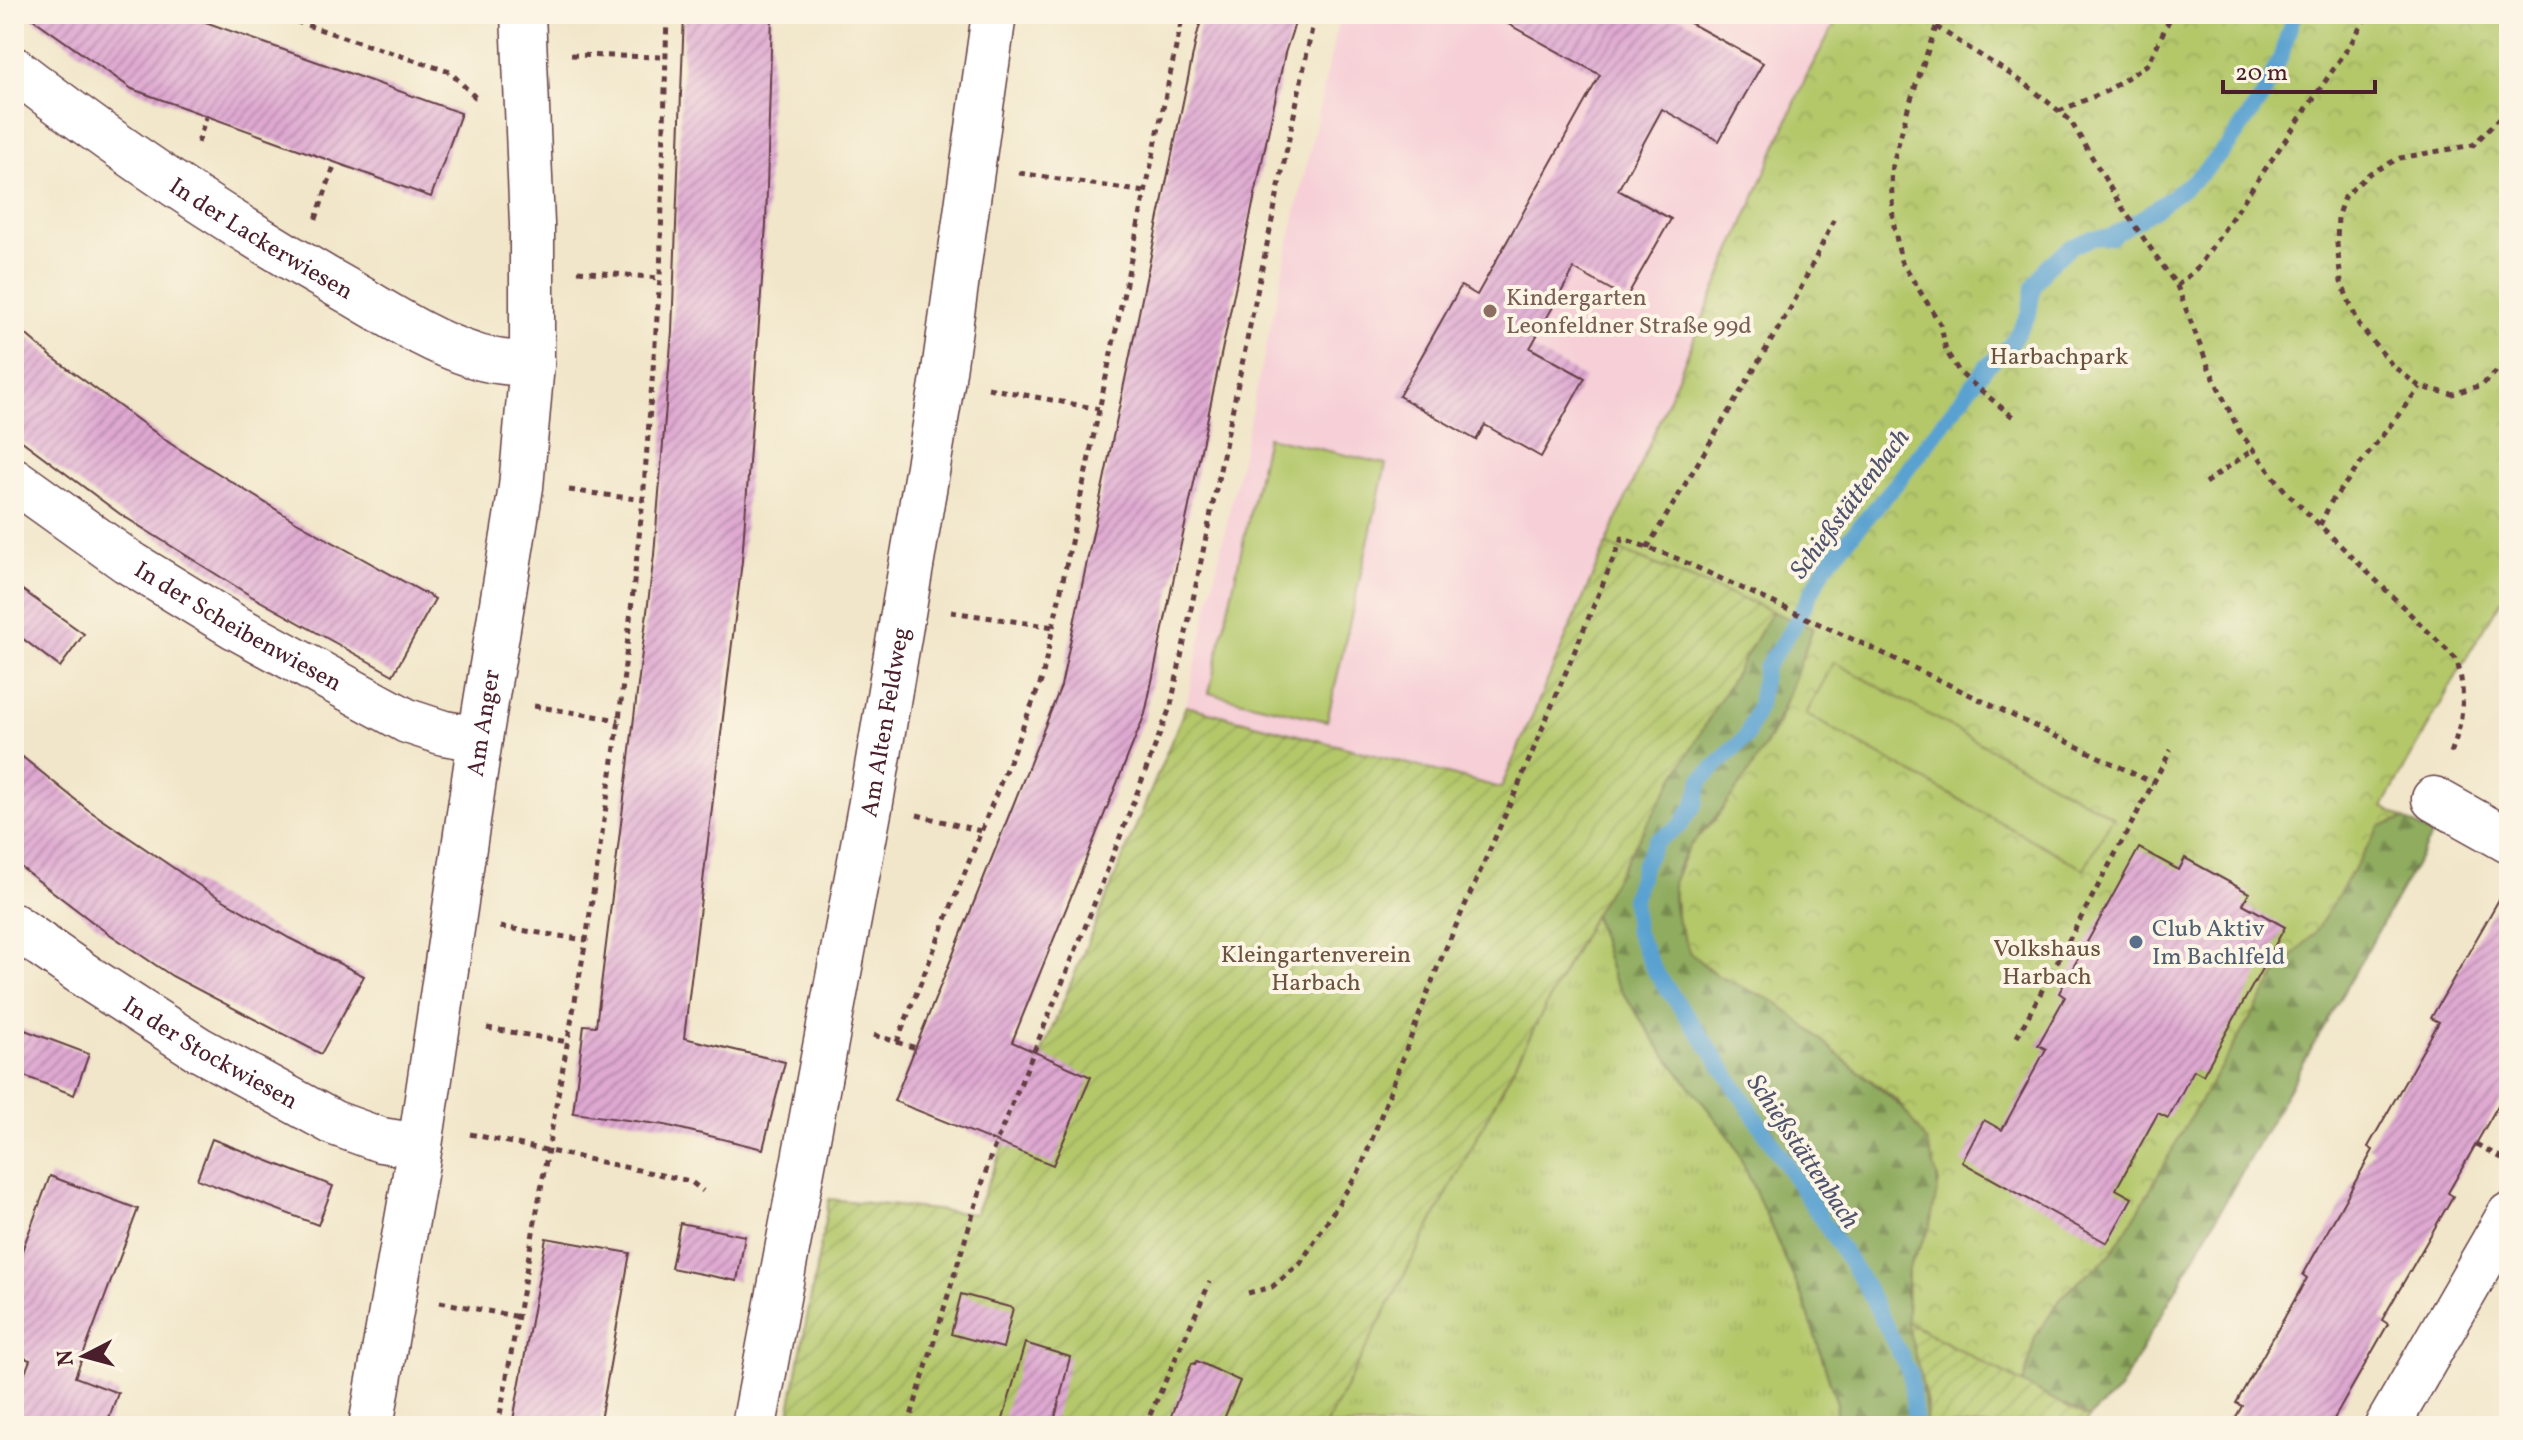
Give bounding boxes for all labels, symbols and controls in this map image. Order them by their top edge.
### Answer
scale bar [2223,44,2375,94]
text: 20 m [2235,57,2288,91]
street label: In der Lackerwiesen [162,170,359,309]
place label: Kindergarten Leonfeldner Straße 99d [1506,282,1752,344]
marker: Kindergarten Leonfeldner Straße 99d [1481,302,1499,320]
park label: Harbachpark [1990,341,2128,375]
water label: Schießstättenbach [1782,422,1919,587]
street label: In der Scheibenwiesen [127,554,347,701]
street label: Am Alten Feldweg [853,625,919,820]
street label: Am Anger [460,667,510,779]
place label: Club Aktiv Im Bachlfeld [2152,913,2285,975]
park label: Volkshaus Harbach [1993,933,2101,995]
marker: Club Aktiv Im Bachlfeld [2127,933,2145,951]
park label: Kleingartenverein Harbach [1221,939,1411,1001]
street label: In der Stockwiesen [115,989,303,1119]
water label: Schießstättenbach [1737,1068,1868,1237]
north arrow [44,1316,124,1396]
text: N [50,1348,83,1367]

